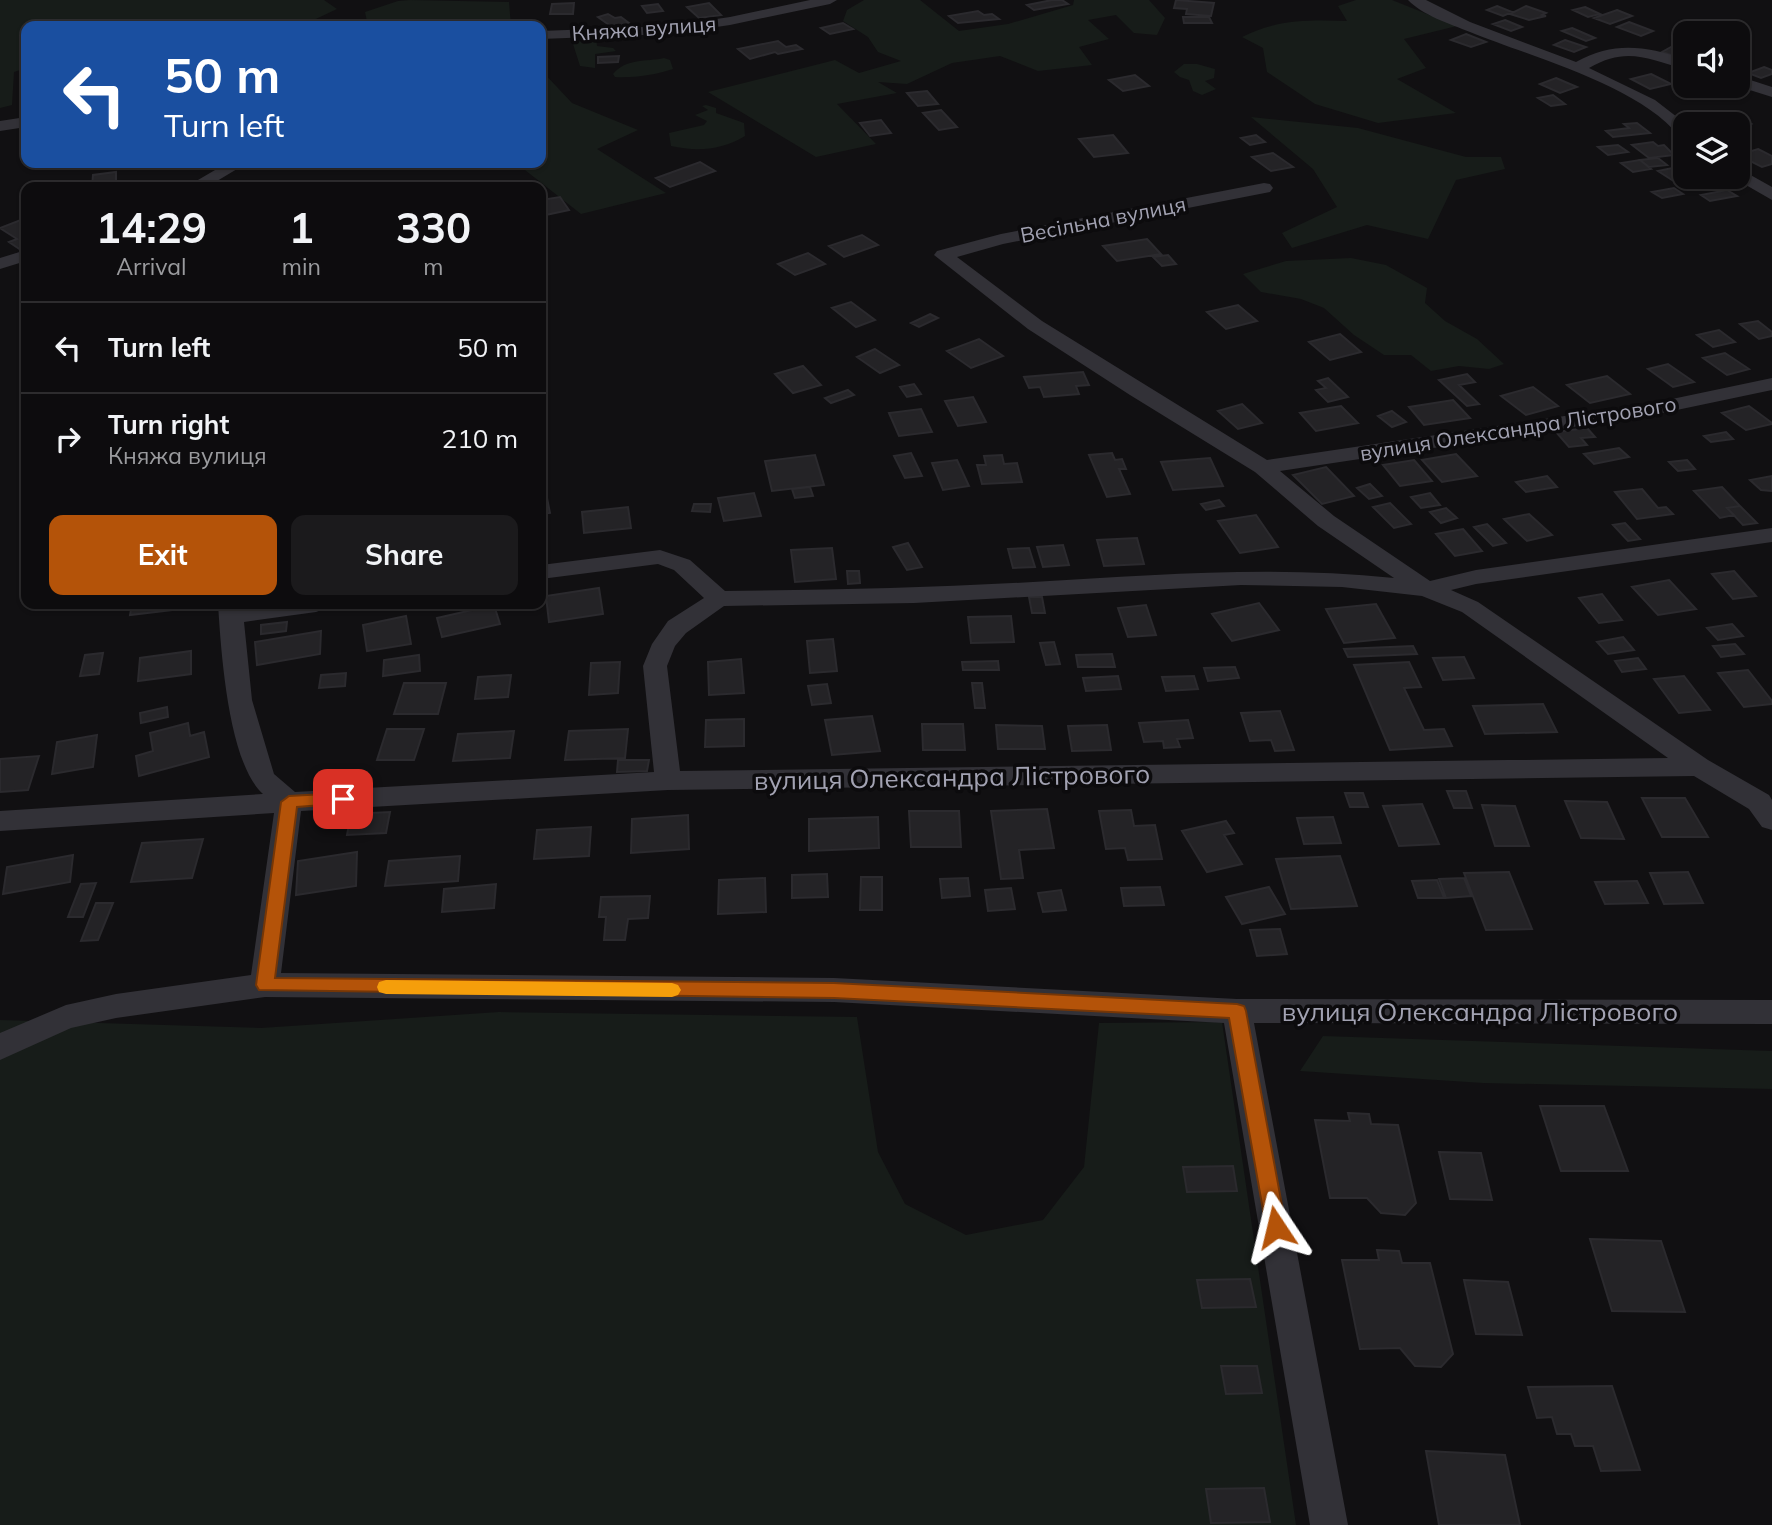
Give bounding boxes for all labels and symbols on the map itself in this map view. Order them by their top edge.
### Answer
street label: Княжа вулиця [571,10,717,46]
street label: Весільна вулиця [1018,190,1188,248]
street label: вулиця Олександра Лістрового [1358,390,1678,466]
street label: вулиця Олександра Лістрового [754,757,1150,797]
pin [313,769,373,829]
street label: вулиця Олександра Лістрового [1282,995,1678,1028]
position arrow [1239,1190,1313,1264]

